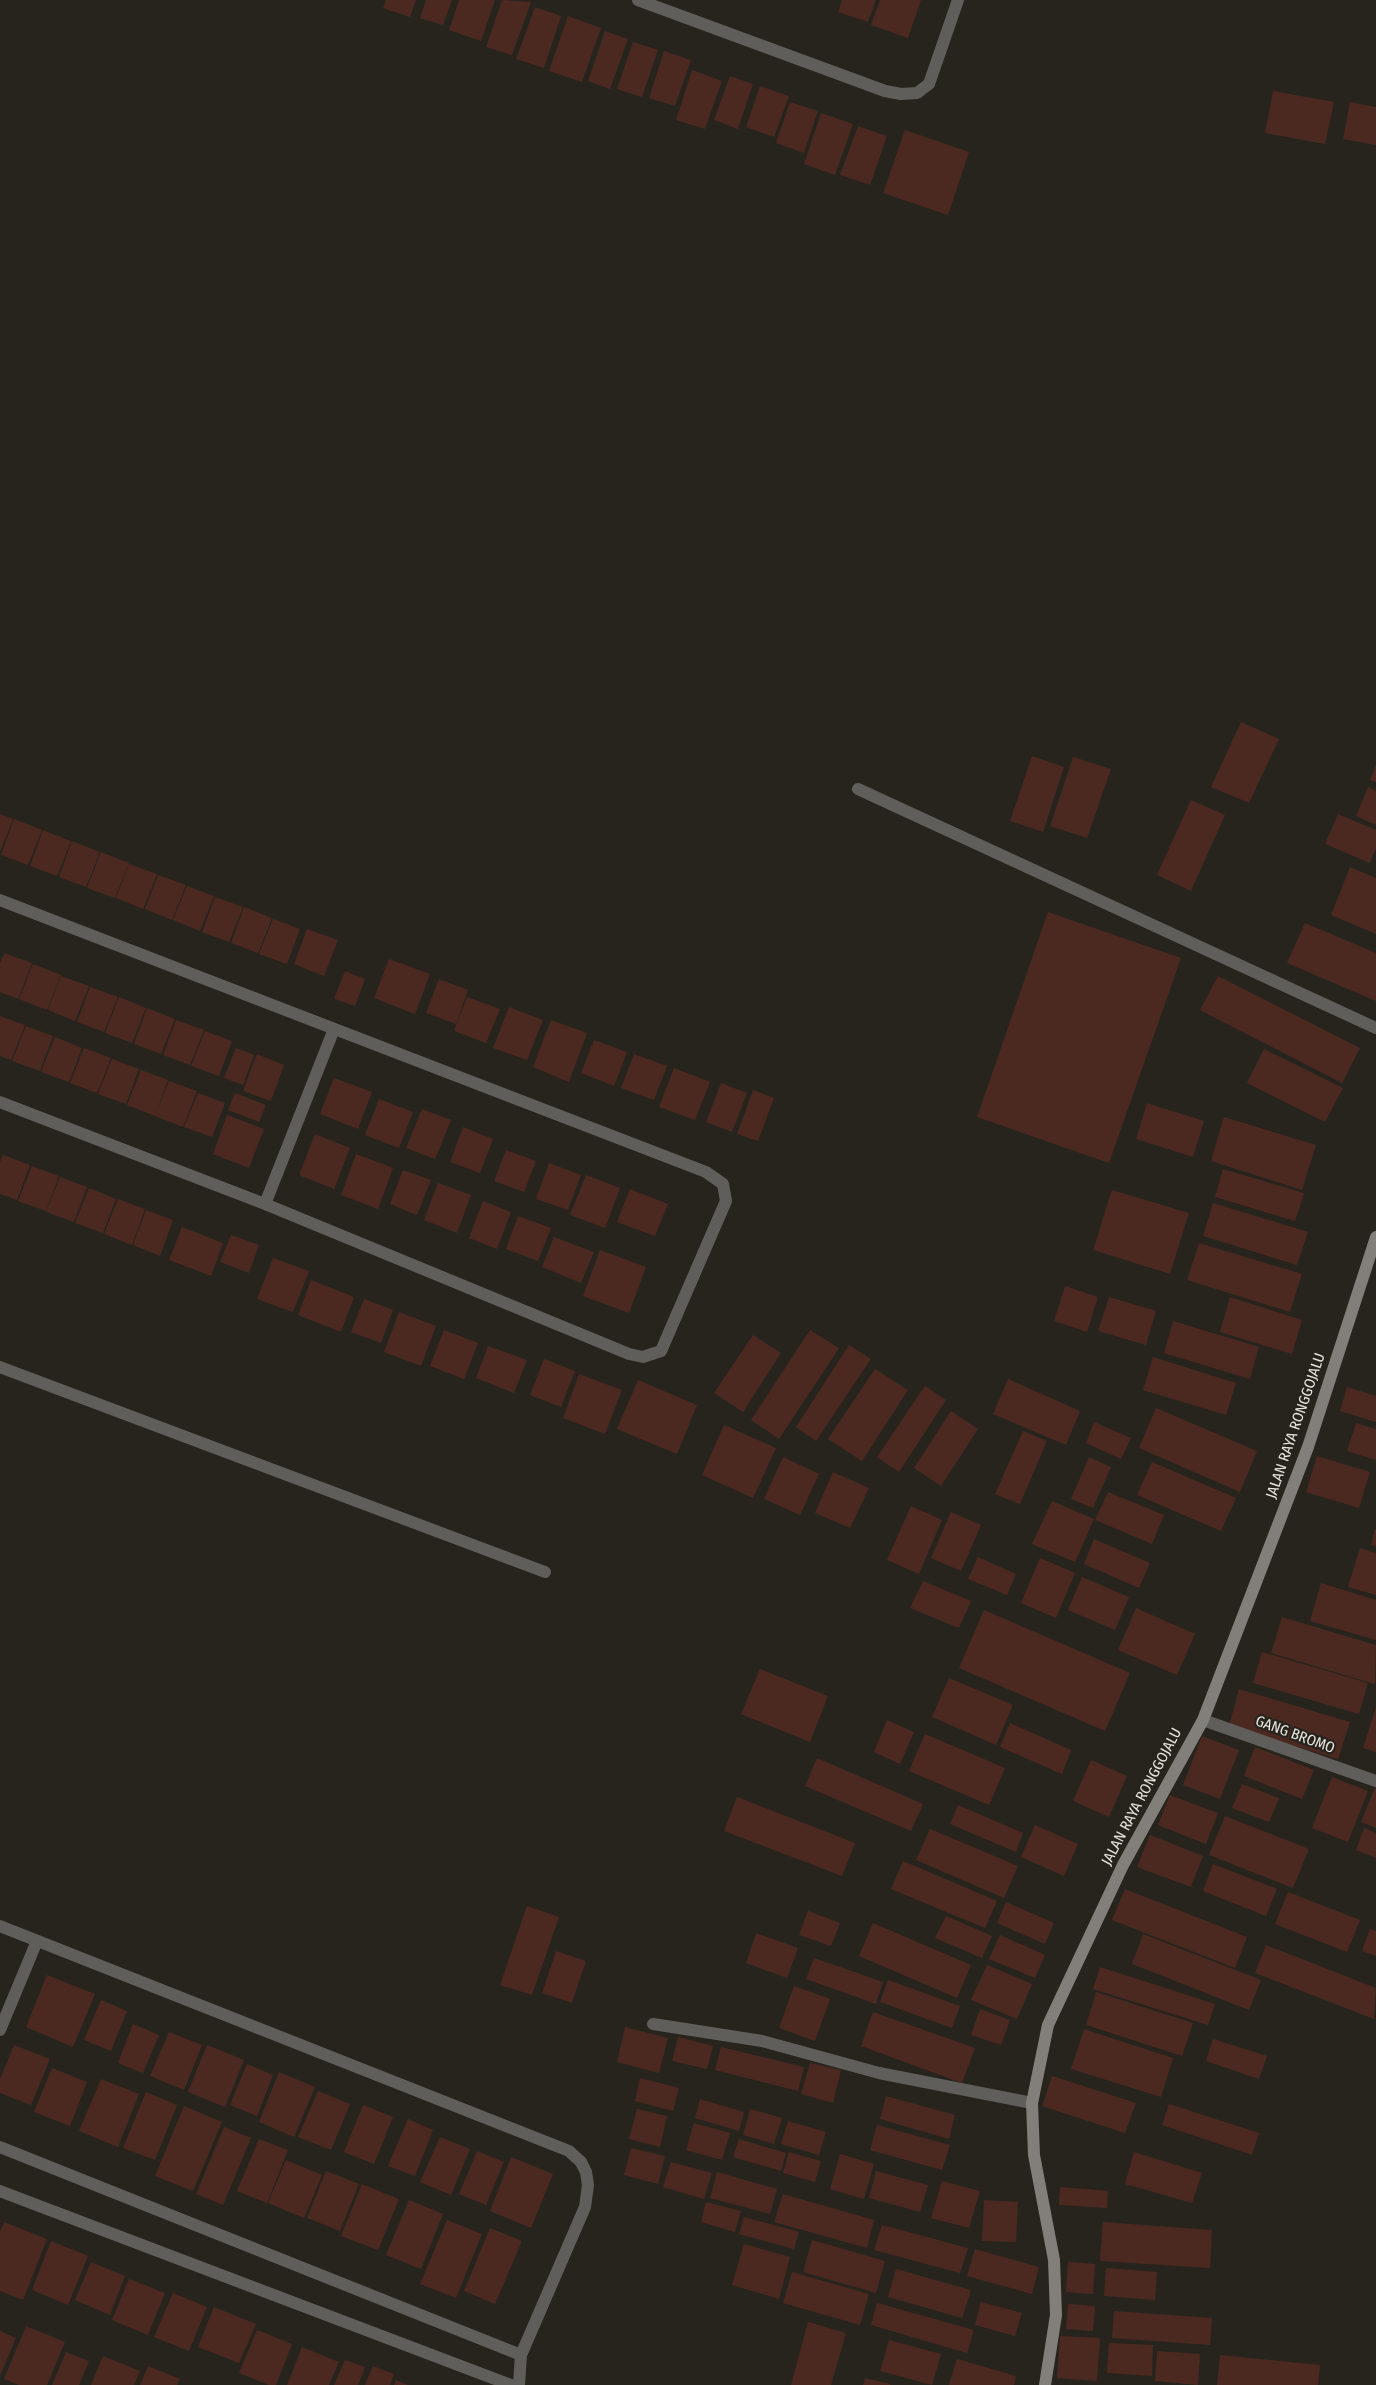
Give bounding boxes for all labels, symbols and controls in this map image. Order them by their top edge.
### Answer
street label: JALAN RAYA RONGGOJALU [1263,1351,1329,1501]
street label: GANG BROMO [1253,1712,1337,1758]
street label: JALAN RAYA RONGGOJALU [1098,1725,1186,1869]

